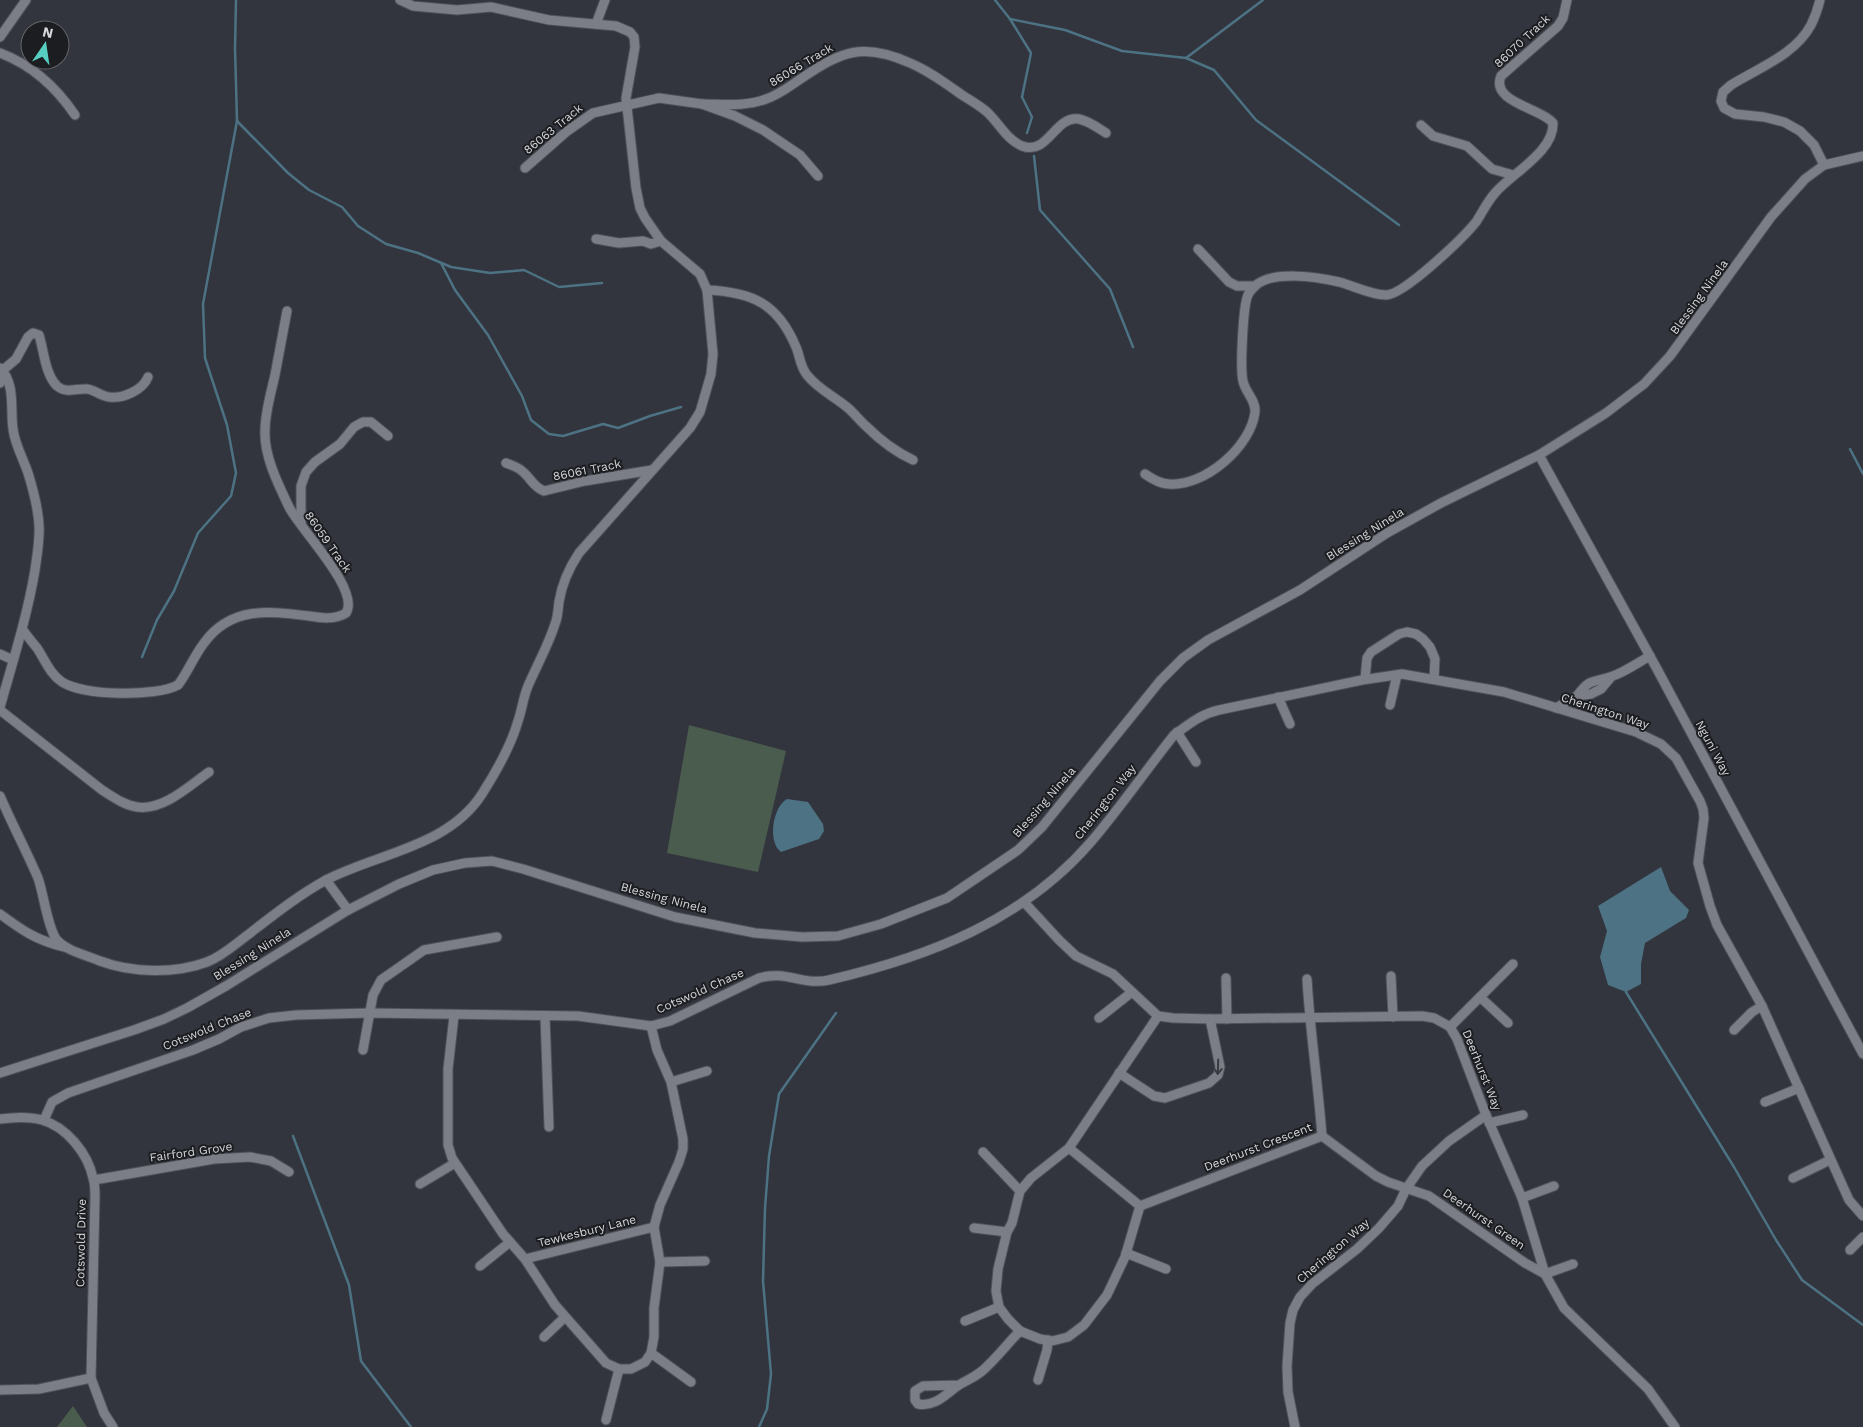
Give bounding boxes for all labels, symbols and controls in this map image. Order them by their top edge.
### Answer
street label: 86070 Track [1491,12,1553,70]
north arrow [20,20,70,70]
text: N [41,23,55,41]
street label: 86066 Track [767,40,836,90]
street label: 86063 Track [521,101,585,157]
street label: Blessing Ninela [1667,257,1731,337]
street label: 86061 Track [552,456,623,483]
street label: Blessing Ninela [1324,504,1407,564]
street label: 86059 Track [302,509,354,576]
street label: Cherington Way [1559,690,1652,732]
street label: Nguni Way [1693,718,1734,779]
street label: Cherington Way [1071,761,1139,842]
street label: Blessing Ninela [1010,764,1079,840]
street label: Blessing Ninela [619,880,709,916]
street label: Blessing Ninela [211,924,294,984]
street label: Cotswold Chase [654,965,746,1017]
street label: Cotswold Chase [161,1005,253,1053]
street label: Deerhurst Way [1459,1028,1505,1113]
one-way arrow [1214,1058,1223,1074]
street label: Deerhurst Crescent [1202,1120,1314,1174]
street label: Fairford Grove [149,1139,233,1165]
street label: Deerhurst Green [1440,1185,1528,1253]
street label: Cotswold Drive [73,1199,89,1287]
street label: Tewkesbury Lane [536,1212,638,1250]
street label: Cherington Way [1294,1215,1373,1286]

